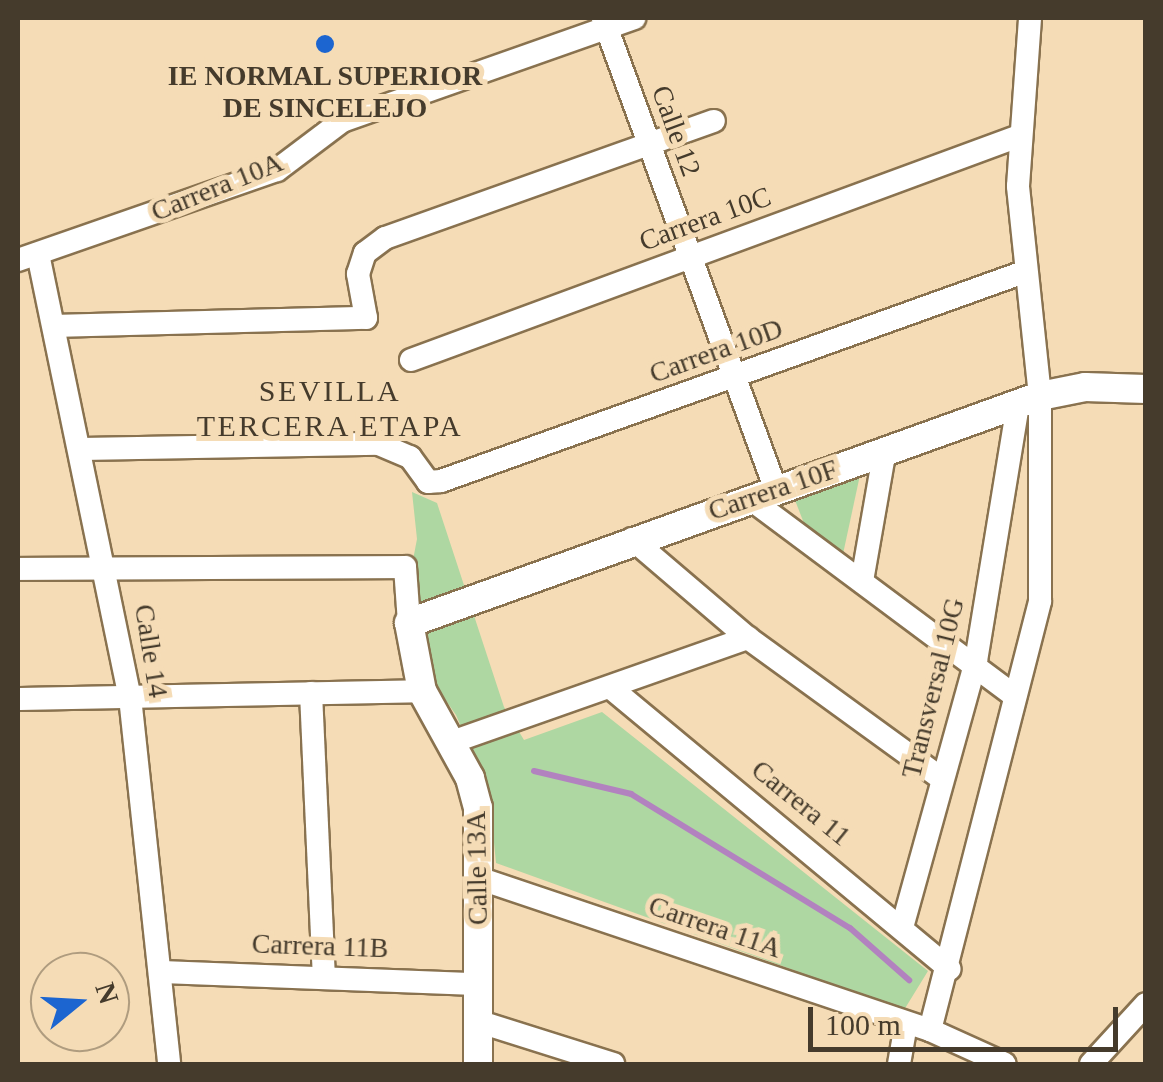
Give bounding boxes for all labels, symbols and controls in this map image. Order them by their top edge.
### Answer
marker: IE NORMAL SUPERIOR DE SINCELEJO [314,33,336,55]
place label: IE NORMAL SUPERIOR DE SINCELEJO [167,59,483,125]
street label: Calle 12 [644,81,708,181]
street label: Carrera 10A [146,145,288,229]
street label: Carrera 10C [635,180,775,258]
street label: Carrera 10D [645,311,787,391]
district label: SEVILLA TERCERA ETAPA [196,373,464,444]
street label: Carrera 10F [704,452,842,528]
street label: Transversal 10G [894,594,972,782]
street label: Calle 14 [127,602,175,700]
street label: Carrera 11 [745,753,857,853]
street label: Calle 13A [459,811,495,925]
street label: Carrera 11A [644,889,786,965]
street label: Carrera 11B [251,927,389,965]
north arrow [30,952,130,1052]
text: N [89,979,125,1008]
scale bar [813,987,1123,1049]
text: 100 m [825,1008,901,1041]

